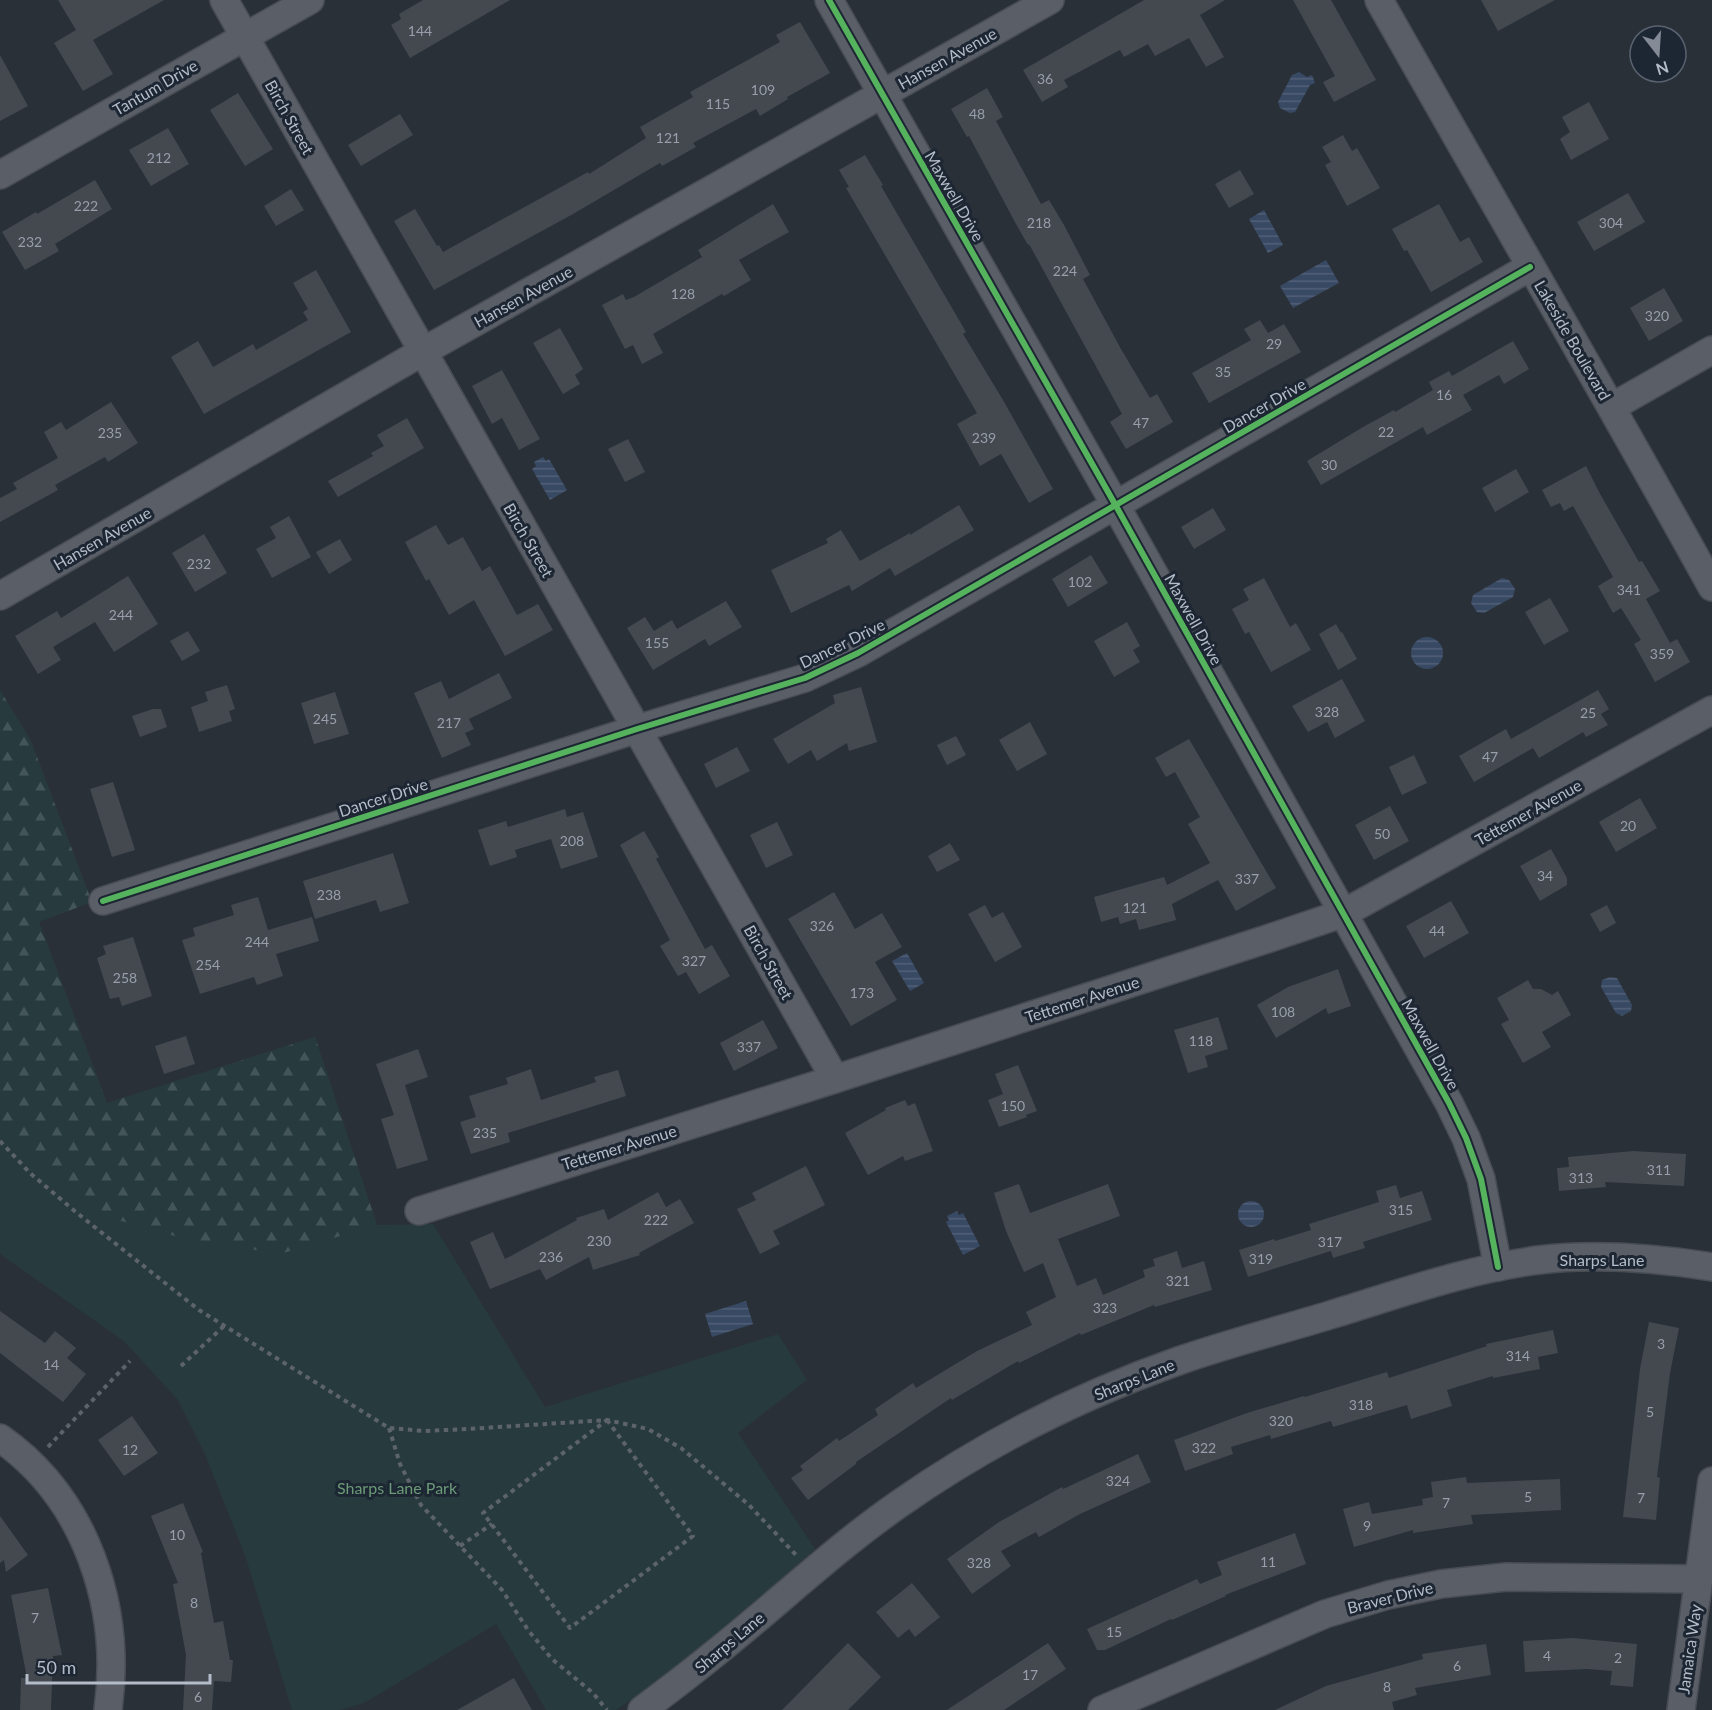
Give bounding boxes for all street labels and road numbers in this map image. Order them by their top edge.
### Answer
street label: Hansen Avenue [894,23,1000,93]
street label: Tantum Drive [109,55,201,119]
street label: Birch Street [262,76,318,158]
street label: Maxwell Drive [921,147,989,245]
street label: Hansen Avenue [470,261,576,331]
street label: Lakeside Boulevard [1531,277,1615,403]
street label: Dancer Drive [1219,374,1309,436]
street label: Birch Street [500,500,558,581]
street label: Hansen Avenue [50,502,154,574]
street label: Maxwell Drive [1161,570,1227,668]
street label: Dancer Drive [796,614,888,672]
street label: Dancer Drive [336,774,430,820]
street label: Tettemer Avenue [1471,775,1585,849]
street label: Birch Street [741,921,797,1003]
street label: Tettemer Avenue [1023,972,1141,1026]
street label: Maxwell Drive [1398,995,1464,1093]
street label: Tettemer Avenue [559,1121,679,1173]
street label: Sharps Lane [1560,1250,1644,1269]
street label: Sharps Lane [1091,1354,1177,1404]
street label: Braver Drive [1345,1577,1435,1617]
street label: Jamaica Way [1673,1602,1705,1695]
street label: Sharps Lane [690,1607,768,1677]

